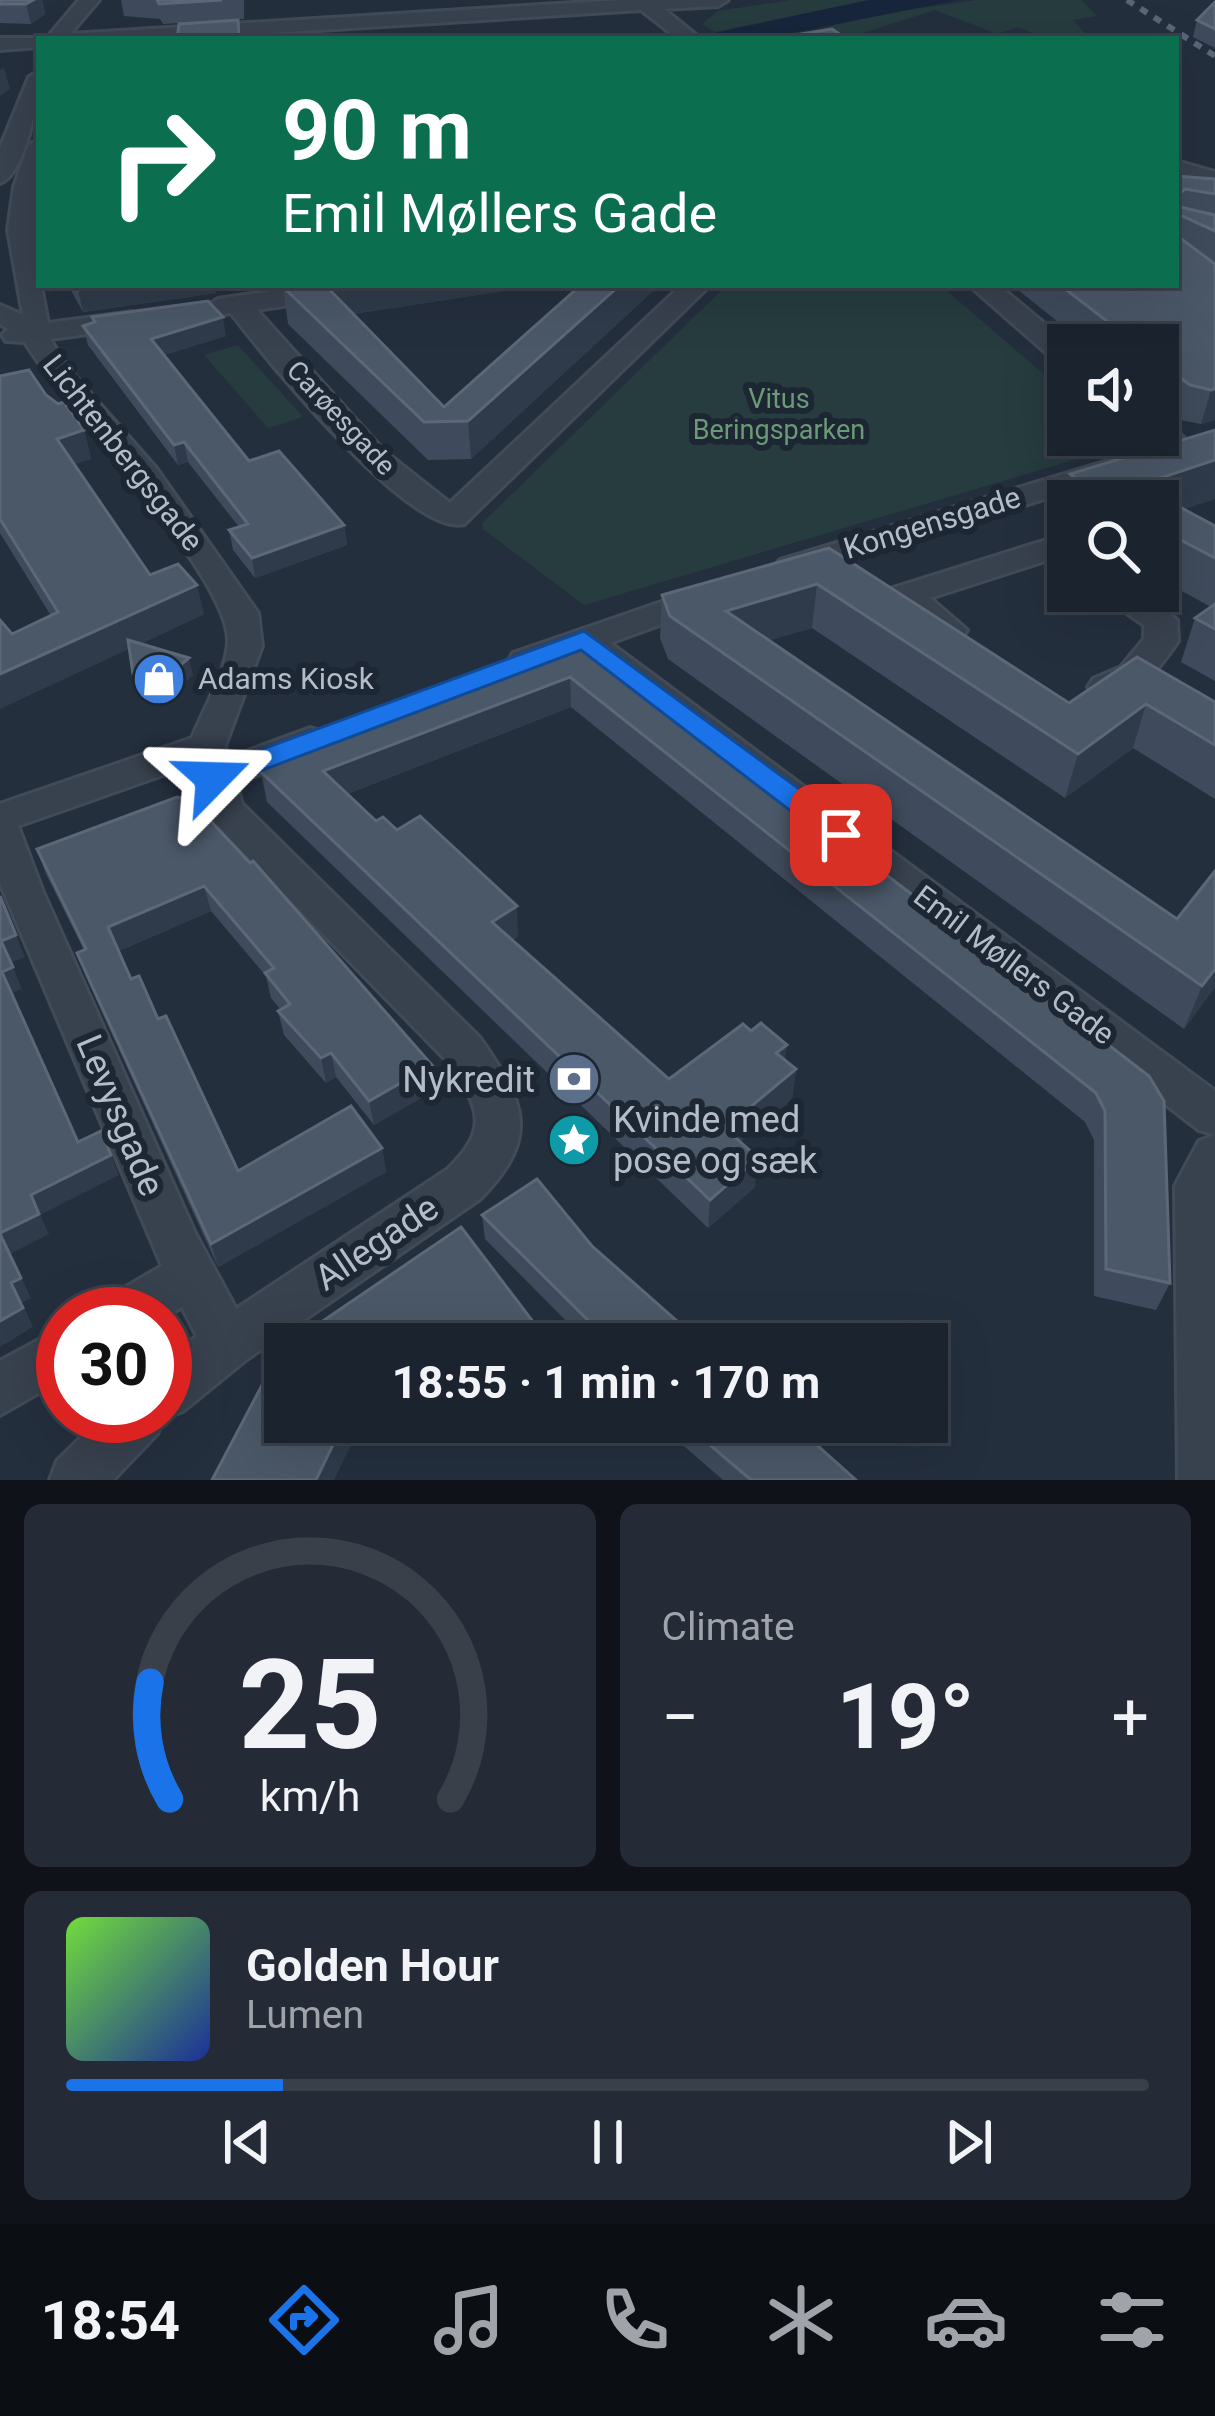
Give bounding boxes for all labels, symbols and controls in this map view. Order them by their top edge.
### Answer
text: 90 m [282,81,472,180]
icon: right [84,84,240,240]
text: Emil Møllers Gade [282,182,717,245]
map controls [1047,324,1179,612]
button: sound [1047,324,1179,456]
street label: Lichtenbergsgade [36,348,211,558]
street label: Carøesgade [280,354,402,482]
park label: Vitus Beringsparken [693,383,865,446]
street label: Kongensgade [839,479,1024,566]
button: search [1047,480,1179,612]
shop icon: Adams Kiosk [131,651,187,707]
place label: Adams Kiosk [198,661,375,696]
position arrow [150,715,276,841]
pin [790,784,892,886]
icon: arrive [808,802,874,868]
street label: Emil Møllers Gade [907,878,1121,1051]
street label: Levysgade [67,1029,173,1202]
bank icon: Nykredit [546,1051,602,1107]
place label: Nykredit [402,1059,535,1101]
place label: Kvinde med pose og sæk [613,1099,818,1182]
place icon: Kvinde med pose og sæk [546,1112,602,1168]
street label: Allegade [307,1186,446,1299]
speed limit sign: 30 [36,1287,192,1443]
text: 18:55 · 1 min · 170 m [392,1356,820,1409]
text: Climate [662,1604,795,1650]
text: 25 [238,1632,381,1778]
text: 19° [836,1665,975,1770]
text: − [662,1679,699,1756]
text: + [1112,1679,1149,1756]
text: km/h [259,1770,360,1820]
text: Golden Hour [246,1939,499,1992]
text: Lumen [246,1992,364,2038]
icon: previous [214,2109,280,2175]
icon: pause [575,2109,641,2175]
icon: next [936,2109,1002,2175]
icon: directions [262,2278,346,2362]
icon: music [427,2278,511,2362]
icon: phone [593,2278,677,2362]
icon: climate [759,2278,843,2362]
icon: car [924,2278,1008,2362]
icon: filters [1090,2278,1174,2362]
text: 18:54 [41,2289,180,2352]

